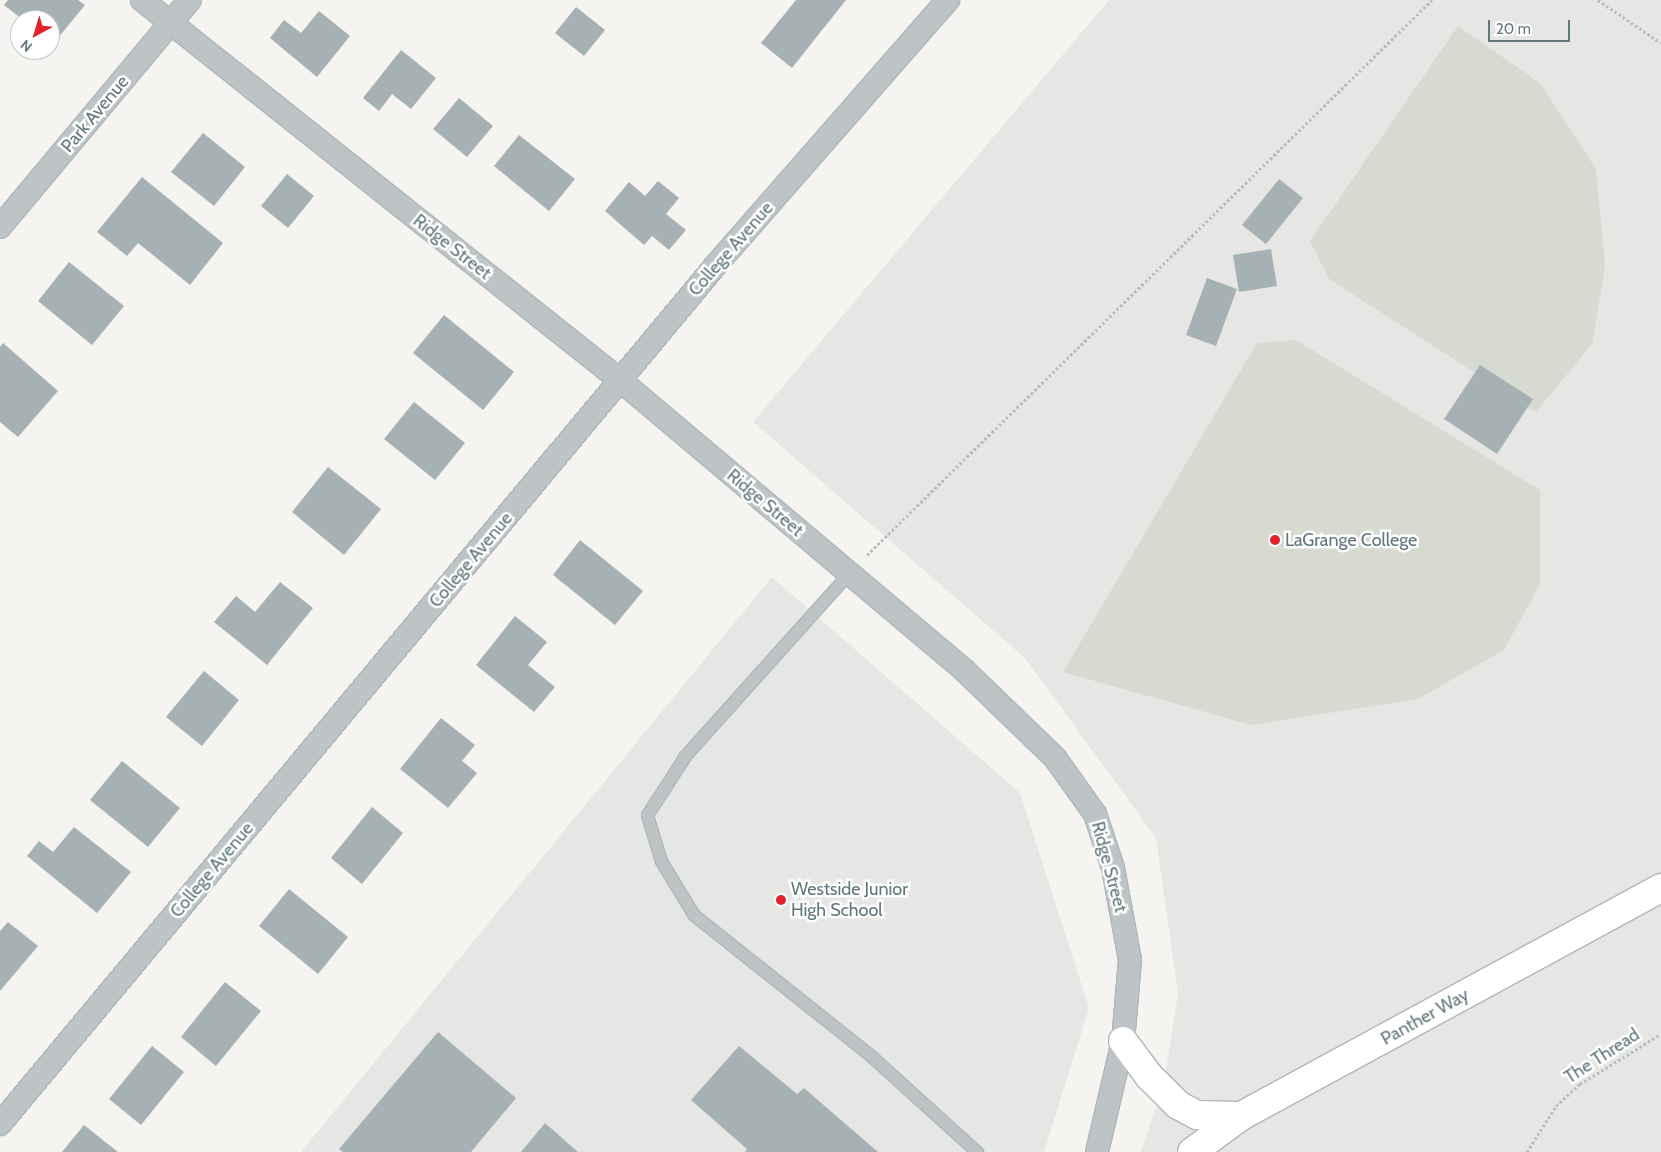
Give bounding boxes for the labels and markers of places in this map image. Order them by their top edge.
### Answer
place label: LaGrange College [1285,529,1417,551]
marker: LaGrange College [1269,534,1281,546]
place label: Westside Junior High School [791,879,908,922]
marker: Westside Junior High School [775,894,787,906]

